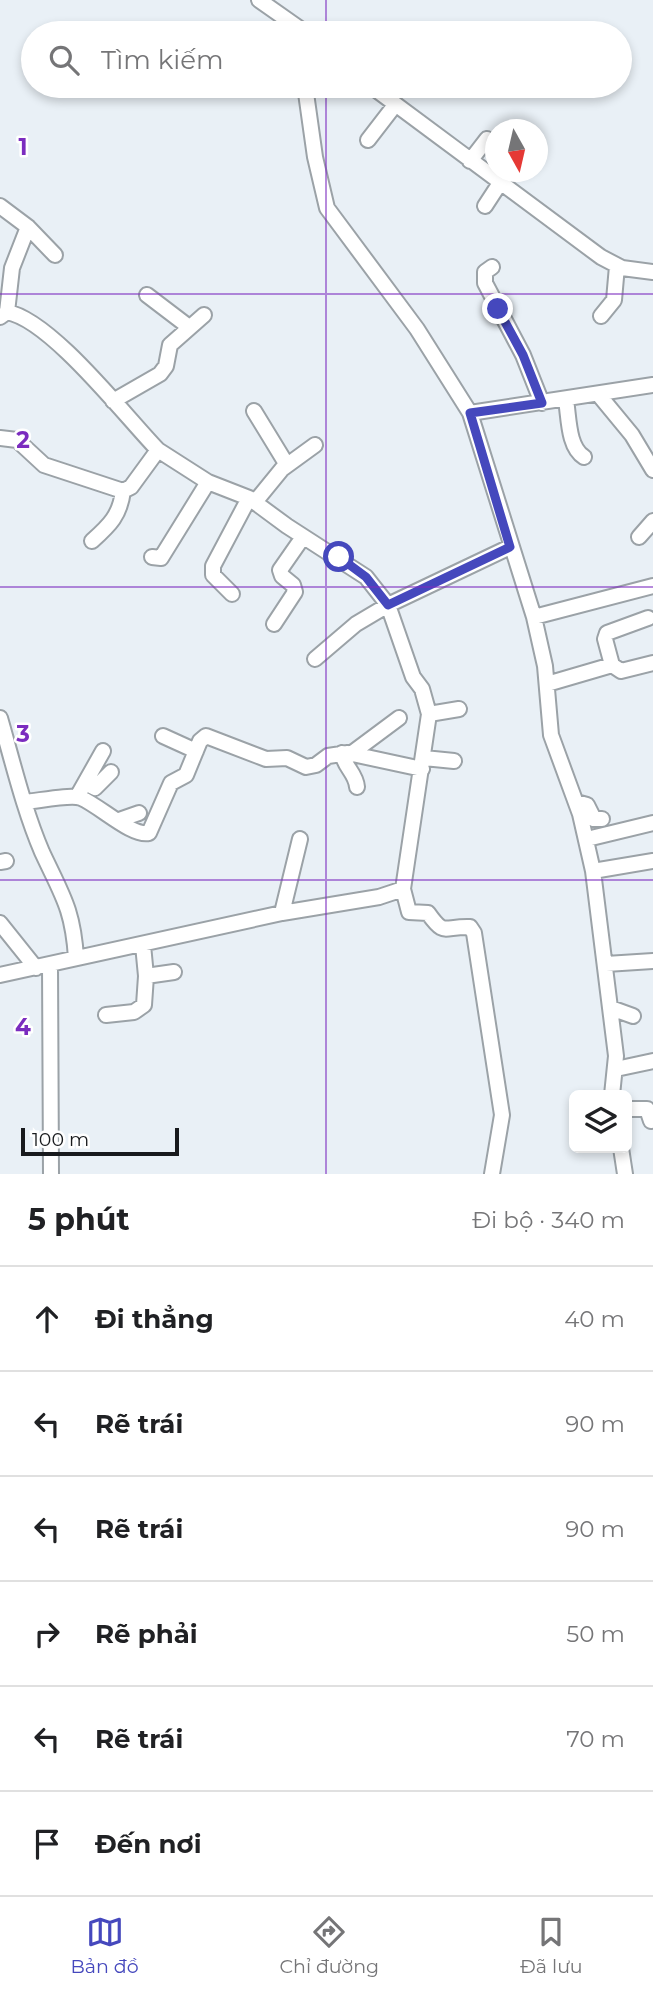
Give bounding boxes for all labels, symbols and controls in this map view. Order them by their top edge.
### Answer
search box [21,21,632,98]
icon: search [45,41,83,79]
text: Tìm kiếm [101,44,224,76]
north arrow [485,119,548,182]
text: 1 [18,133,28,161]
route end [482,293,513,324]
text: 2 [16,426,30,454]
route start [323,541,354,572]
text: 3 [15,720,30,748]
text: 4 [15,1013,31,1041]
map controls [569,1090,632,1153]
button: layers [569,1090,632,1153]
scale bar [21,1125,178,1157]
text: 100 m [32,1128,89,1151]
text: 5 phút [28,1201,129,1238]
text: Đi bộ · 340 m [472,1206,625,1234]
icon: ahead [28,1300,66,1338]
text: Đi thẳng [95,1303,214,1335]
text: 40 m [564,1305,625,1333]
icon: left [28,1405,66,1443]
text: Rẽ trái [95,1408,183,1440]
text: 90 m [565,1410,625,1438]
icon: left [28,1510,66,1548]
text: Rẽ trái [95,1513,183,1545]
text: 90 m [565,1515,625,1543]
icon: right [28,1615,66,1653]
text: Rẽ phải [95,1618,198,1650]
text: 50 m [566,1620,625,1648]
icon: left [28,1720,66,1758]
text: Rẽ trái [95,1723,183,1755]
text: 70 m [566,1725,625,1753]
icon: arrive [28,1825,66,1863]
text: Đến nơi [95,1828,201,1860]
tab: Bản đồ [70,1913,139,1978]
tab: Chỉ đường [280,1913,379,1978]
tab: Đã lưu [520,1913,583,1978]

